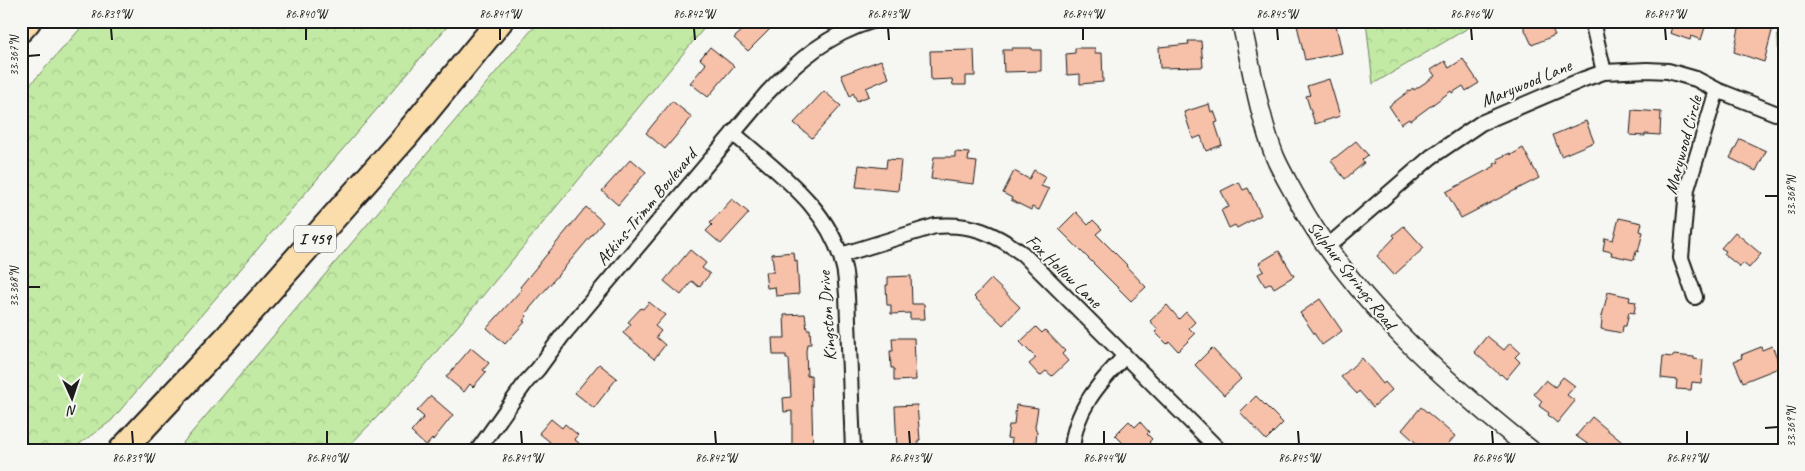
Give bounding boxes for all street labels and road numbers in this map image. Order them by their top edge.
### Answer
street label: Marywood Lane [1477,54,1576,112]
street label: Marywood Circle [1659,92,1707,197]
street label: Atkins-Trimm Boulevard [591,142,703,270]
street label: Sulphur Springs Road [1303,217,1403,336]
road number: I 459 [294,225,336,252]
street label: Fox Hollow Lane [1022,229,1107,313]
street label: Kingston Drive [813,269,841,362]

